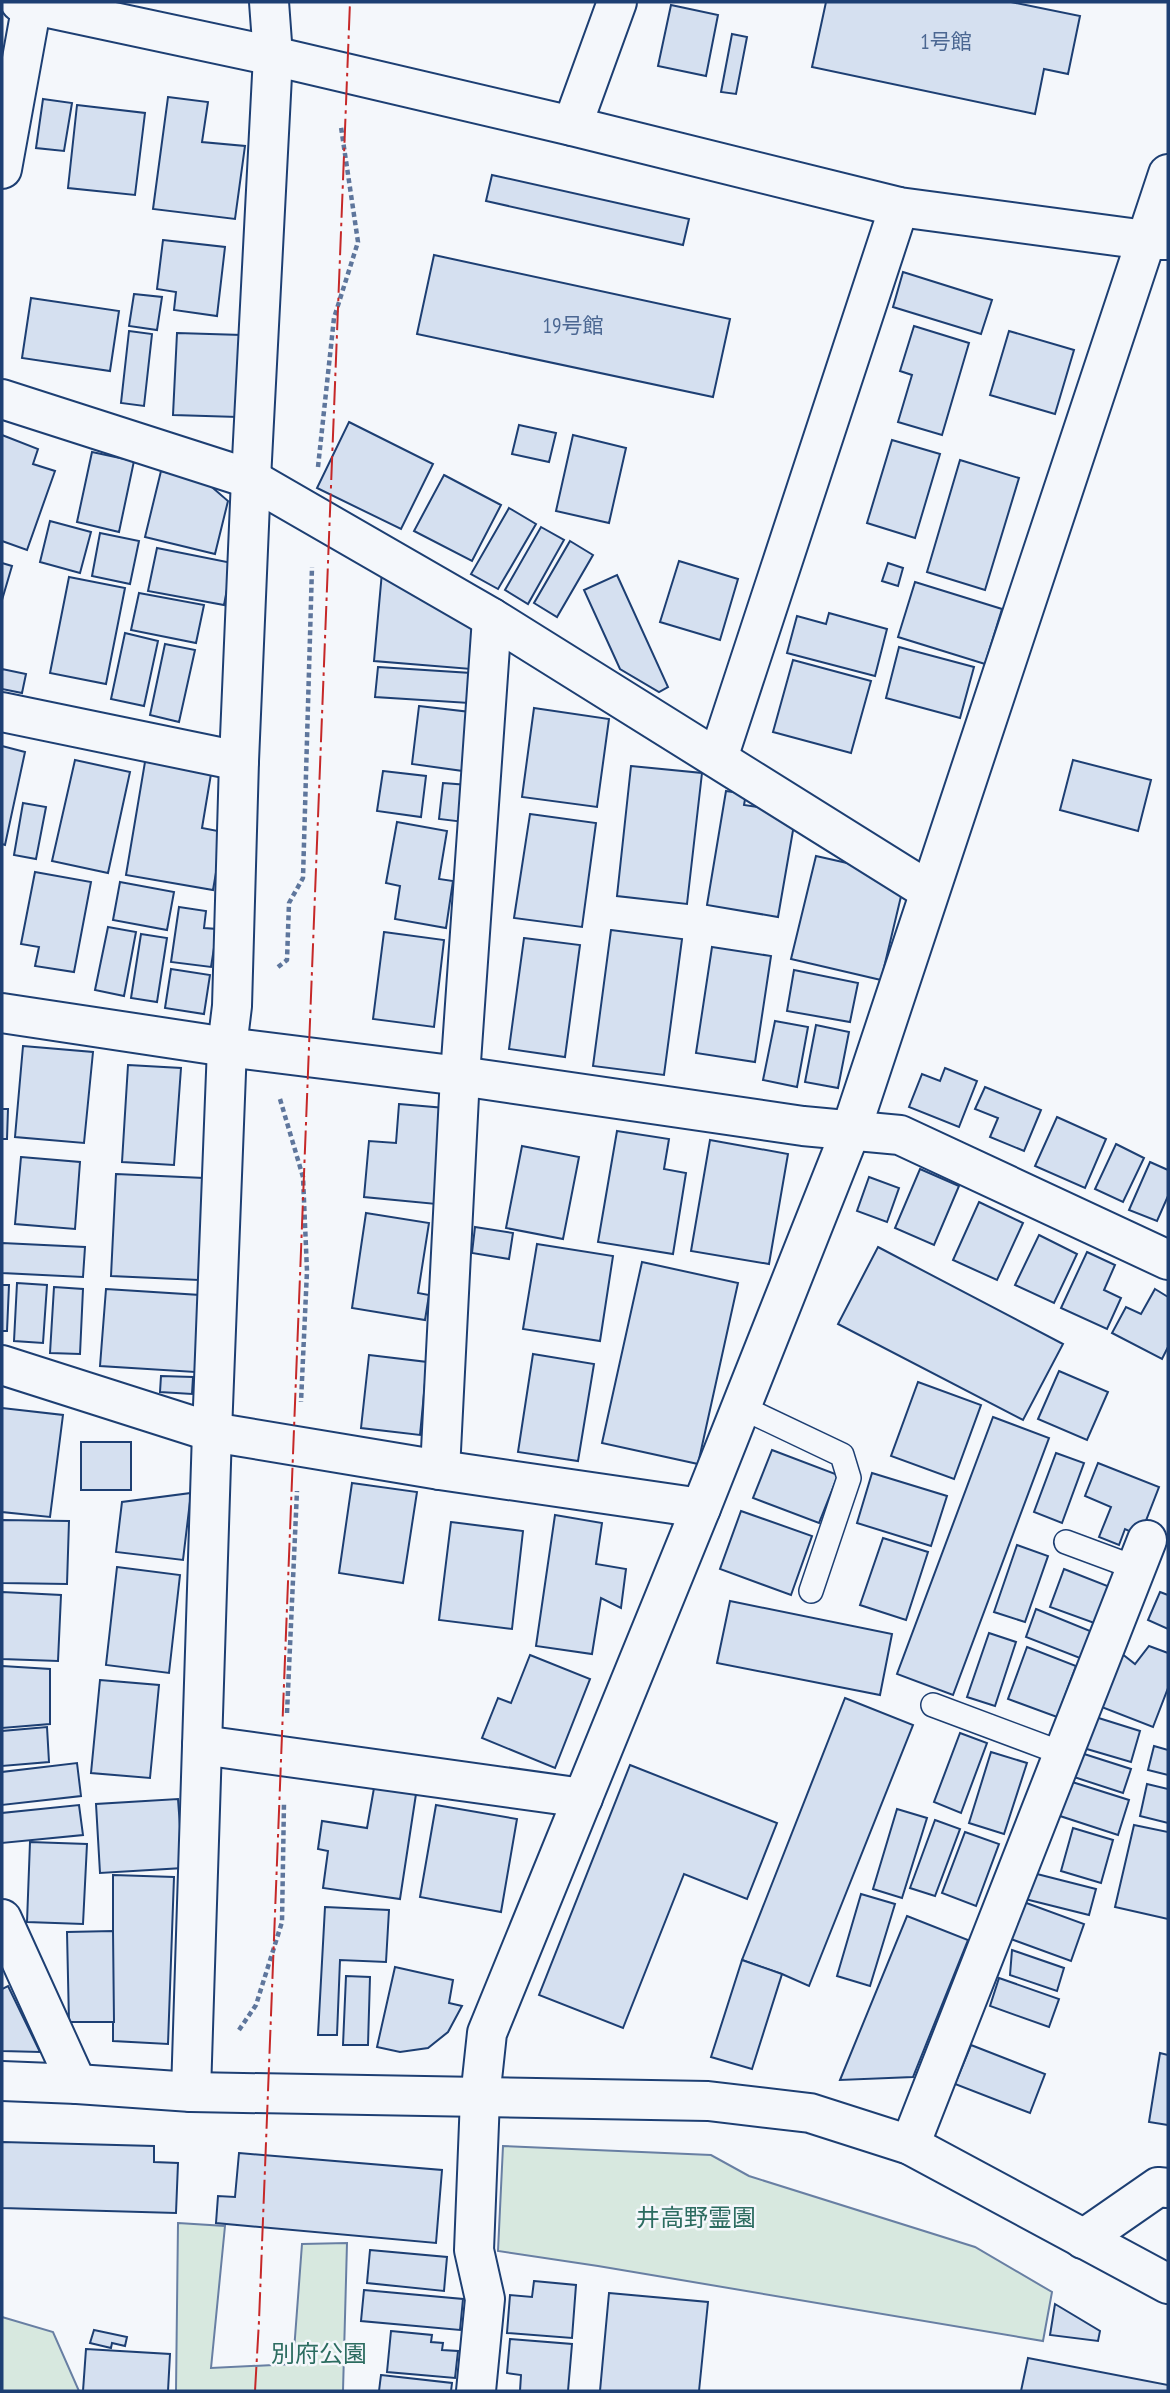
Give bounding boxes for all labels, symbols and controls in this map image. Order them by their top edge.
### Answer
house number: 1号館 [920,28,972,55]
house number: 19号館 [543,312,603,339]
park label: 井高野霊園 [636,2202,756,2233]
park label: 別府公園 [271,2338,367,2369]

